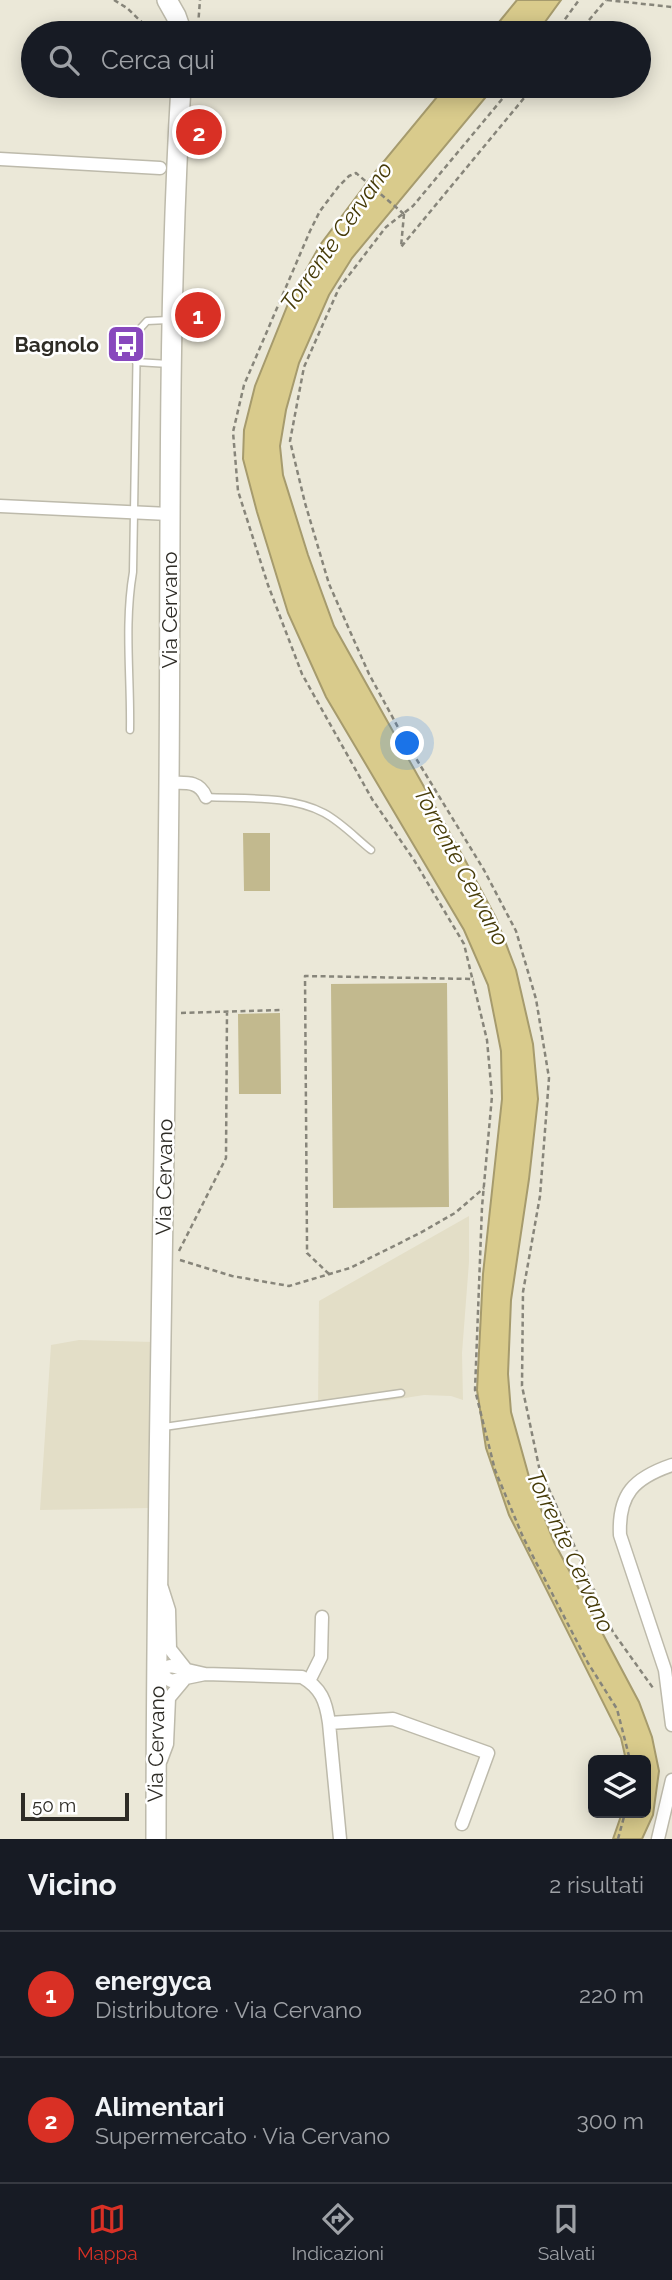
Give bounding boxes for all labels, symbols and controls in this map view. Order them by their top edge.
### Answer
search box [21,21,651,98]
icon: search [45,41,83,79]
text: Cerca qui [101,45,215,75]
pin: 2 [176,106,222,158]
water label: Torrente Cervano [274,156,398,316]
pin: 1 [175,289,221,341]
bus stop icon: Bagnolo [105,323,147,365]
place label: Bagnolo [15,332,99,357]
street label: Via Cervano [157,552,182,668]
your location [390,726,424,760]
water label: Torrente Cervano [409,782,515,950]
street label: Via Cervano [150,1118,178,1236]
water label: Torrente Cervano [522,1466,620,1636]
street label: Via Cervano [142,1685,170,1803]
map controls [588,1755,651,1818]
button: layers [588,1755,651,1818]
scale bar [21,1790,130,1822]
text: 50 m [32,1794,76,1816]
text: Vicino [28,1867,117,1902]
text: 2 risultati [549,1871,644,1898]
text: energyca [95,1966,212,1996]
text: 1 [45,1981,57,2008]
text: 220 m [579,1981,644,2008]
text: Distributore · Via Cervano [95,1996,362,2023]
text: Alimentari [95,2092,224,2122]
text: 2 [45,2107,57,2134]
text: 300 m [577,2107,644,2134]
text: Supermercato · Via Cervano [95,2122,390,2149]
tab: Mappa [77,2200,138,2264]
tab: Indicazioni [291,2200,384,2264]
tab: Salvati [538,2200,595,2264]

